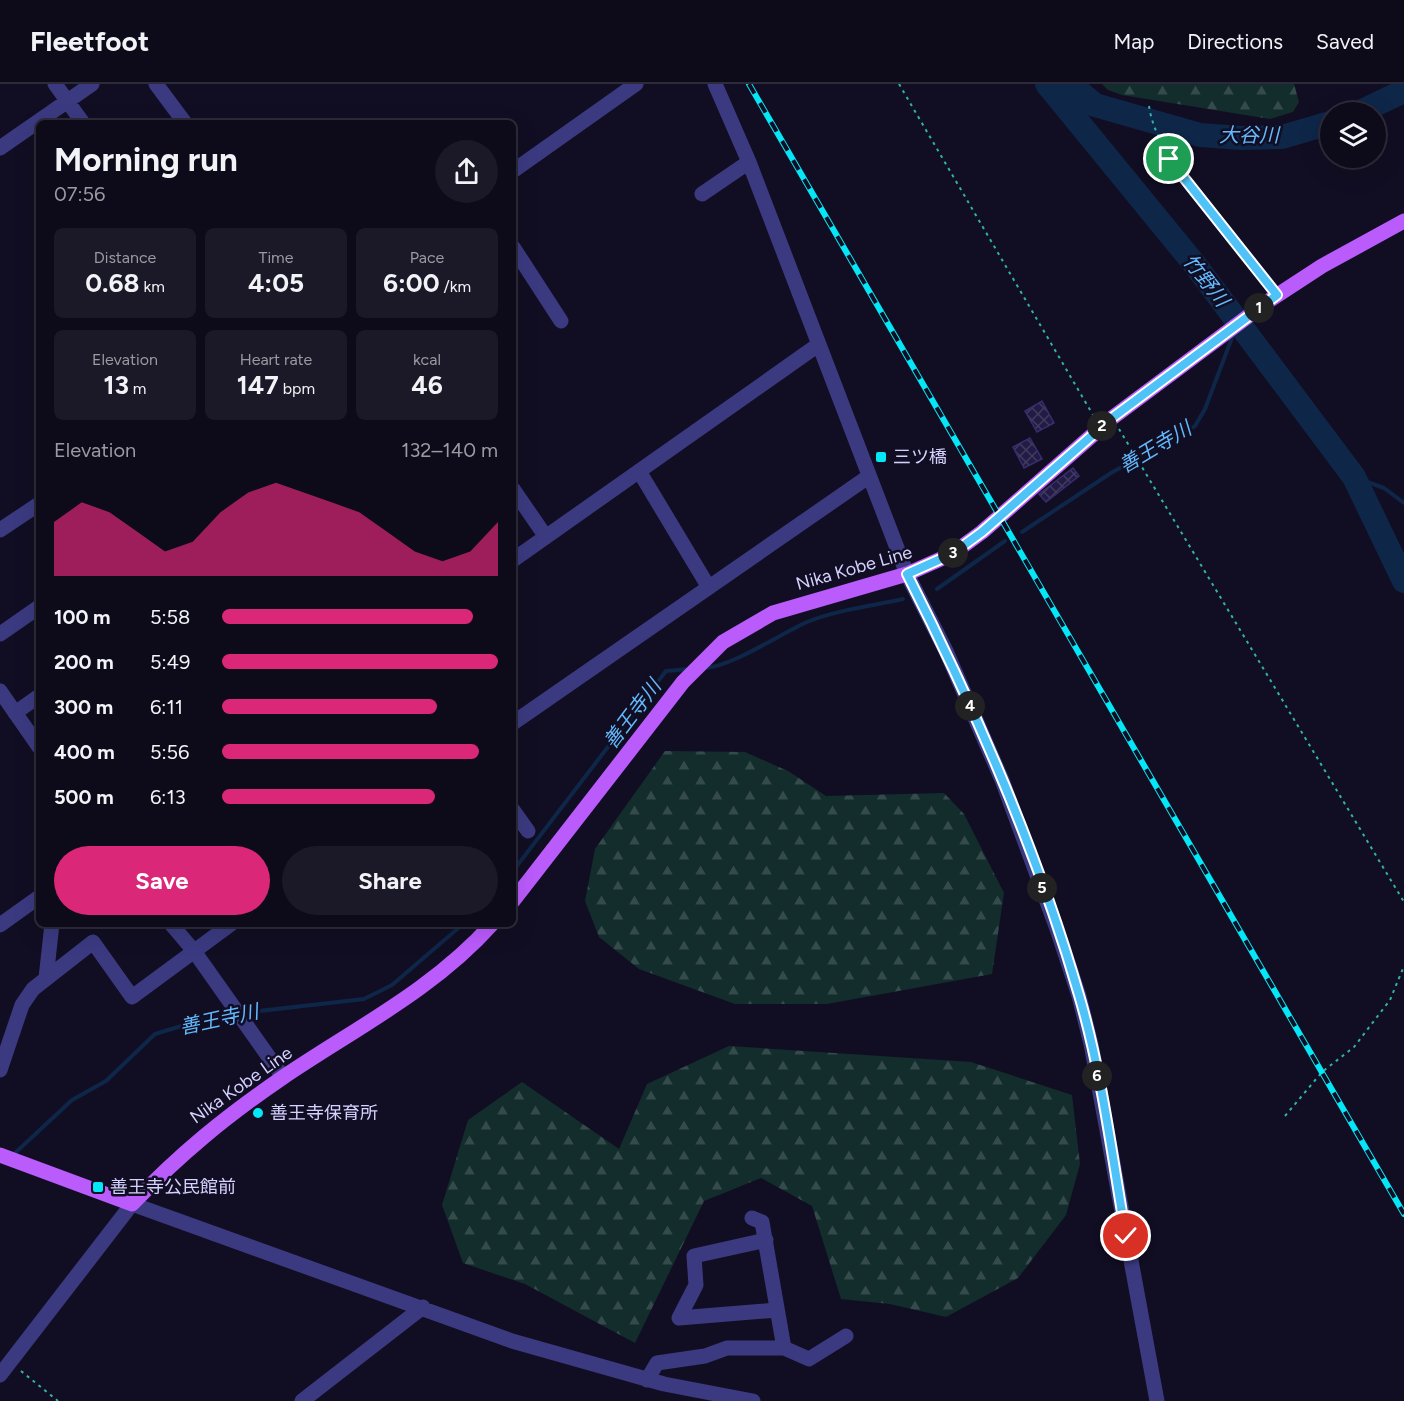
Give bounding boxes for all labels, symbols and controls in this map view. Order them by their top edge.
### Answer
text: Fleetfoot [30,24,149,58]
text: Map [1113,29,1154,54]
text: Directions [1187,29,1283,54]
text: Saved [1316,29,1374,54]
map controls [1320,102,1386,168]
button: layers [1320,102,1386,168]
water label: 大谷川 [1219,123,1281,147]
pin [1143,133,1194,184]
text: Morning run [54,140,238,179]
button: share [435,140,498,203]
icon: arrive [1152,142,1185,175]
text: 07:56 [54,182,105,206]
text: Distance [94,248,156,267]
text: Time [259,248,293,267]
text: Pace [410,248,444,267]
water label: 竹野川 [1178,249,1235,313]
text: 0.68 [85,267,139,299]
text: 4:05 [248,267,304,299]
text: 6:00 [383,267,440,299]
text: km [139,277,165,296]
text: /km [440,277,471,296]
pin: 1 [1244,293,1274,323]
text: 1 [1256,298,1262,317]
text: Elevation [92,350,158,369]
text: Heart rate [240,350,312,369]
text: kcal [413,350,441,369]
text: 13 [103,369,129,401]
text: 147 [237,369,279,401]
text: 46 [411,369,443,401]
text: m [129,379,147,398]
text: bpm [279,379,315,398]
pin: 2 [1087,411,1117,441]
water label: 善王寺川 [1115,415,1197,478]
text: 2 [1097,416,1107,435]
text: Elevation [54,438,136,462]
text: 132–140 m [401,438,498,462]
place label: 三ツ橋 [893,446,947,468]
marker: 三ツ橋 [874,450,888,464]
pin: 3 [938,538,968,568]
street label: Nika Kobe Line [793,541,915,595]
text: 3 [949,543,957,562]
text: 100 m [54,605,111,629]
text: 5:58 [150,605,190,629]
text: 200 m [54,650,114,674]
text: 5:49 [150,650,190,674]
water label: 善王寺川 [598,673,667,753]
pin: 4 [955,691,985,721]
text: 300 m [54,695,113,719]
text: 6:11 [150,695,183,719]
text: 4 [965,696,975,715]
text: 400 m [54,740,115,764]
text: 5:56 [150,740,189,764]
text: 500 m [54,785,114,809]
text: 6:13 [150,785,186,809]
button: Save [54,846,270,915]
button: Share [282,846,498,915]
pin: 5 [1027,873,1057,903]
text: 5 [1037,878,1047,897]
water label: 善王寺川 [177,999,263,1039]
street label: Nika Kobe Line [186,1042,296,1128]
pin: 6 [1082,1061,1112,1091]
text: 6 [1092,1066,1102,1085]
place label: 善王寺保育所 [270,1102,378,1124]
marker: 善王寺保育所 [251,1106,265,1120]
place label: 善王寺公民館前 [110,1176,236,1198]
marker: 善王寺公民館前 [91,1180,105,1194]
pin [1100,1210,1151,1261]
icon: check [1109,1219,1142,1252]

